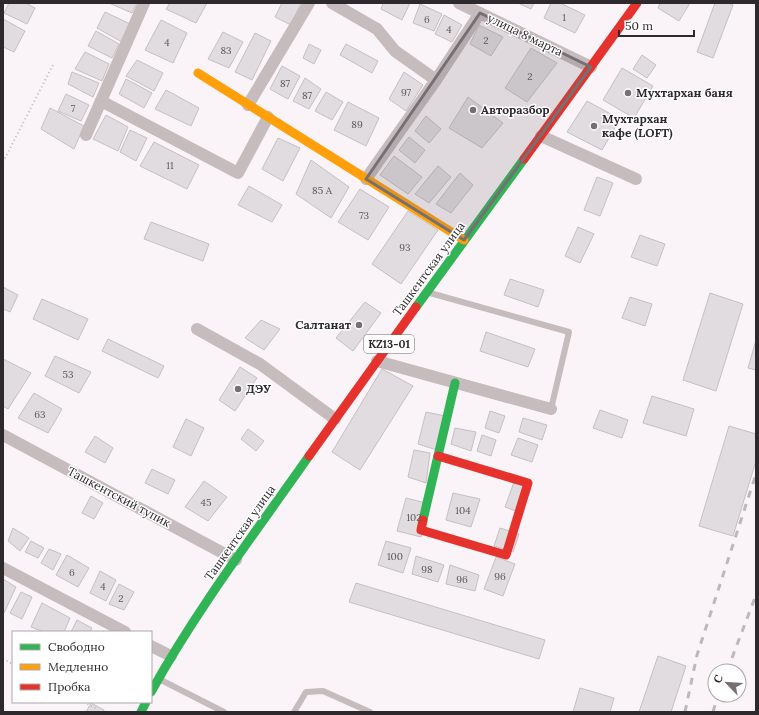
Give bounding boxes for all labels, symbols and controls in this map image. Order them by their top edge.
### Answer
street label: улица 8 марта [485,10,565,59]
house number: 1 [562,11,566,24]
scale bar [619,12,694,38]
house number: 6 [424,13,430,26]
text: 50 m [625,18,653,33]
house number: 4 [446,23,452,36]
house number: 2 [483,34,489,47]
house number: 4 [164,36,170,49]
house number: 83 [220,44,232,57]
house number: 2 [527,70,533,83]
house number: 87 [280,77,291,90]
place label: Мухтархан баня [636,85,733,100]
house number: 97 [401,86,411,99]
marker: Мухтархан баня [623,88,633,98]
house number: 87 [302,89,313,102]
house number: 7 [71,102,76,115]
place label: Авторазбор [481,102,550,117]
marker: Авторазбор [468,105,478,115]
place label: Мухтархан кафе (LOFT) [602,111,673,141]
house number: 89 [351,118,363,131]
marker: Мухтархан кафе (LOFT) [589,121,599,131]
house number: 11 [166,159,174,172]
house number: 85 А [312,184,333,197]
house number: 73 [359,209,370,222]
street label: Ташкентская улица [389,219,468,319]
house number: 93 [399,241,411,254]
place label: Салтанат [295,317,352,332]
marker: Салтанат [354,320,364,330]
road number: KZ13-01 [364,335,414,353]
house number: 53 [62,368,74,381]
place label: ДЭУ [246,381,271,396]
marker: ДЭУ [233,384,243,394]
house number: 63 [34,408,46,421]
street label: Ташкентский тупик [65,463,174,530]
street label: Ташкентская улица [201,482,278,583]
house number: 45 [201,496,211,509]
house number: 104 [455,504,471,517]
house number: 102 [406,511,422,524]
house number: 100 [387,550,403,563]
house number: 98 [421,563,433,576]
house number: 6 [69,566,75,579]
house number: 96 [494,570,506,583]
house number: 96 [456,573,468,586]
house number: 4 [100,580,106,593]
house number: 2 [118,592,124,605]
legend [12,631,152,703]
text: Свободно [48,639,105,654]
text: Медленно [48,659,108,674]
north arrow [707,663,747,703]
text: С [710,672,726,685]
text: Пробка [48,679,90,694]

